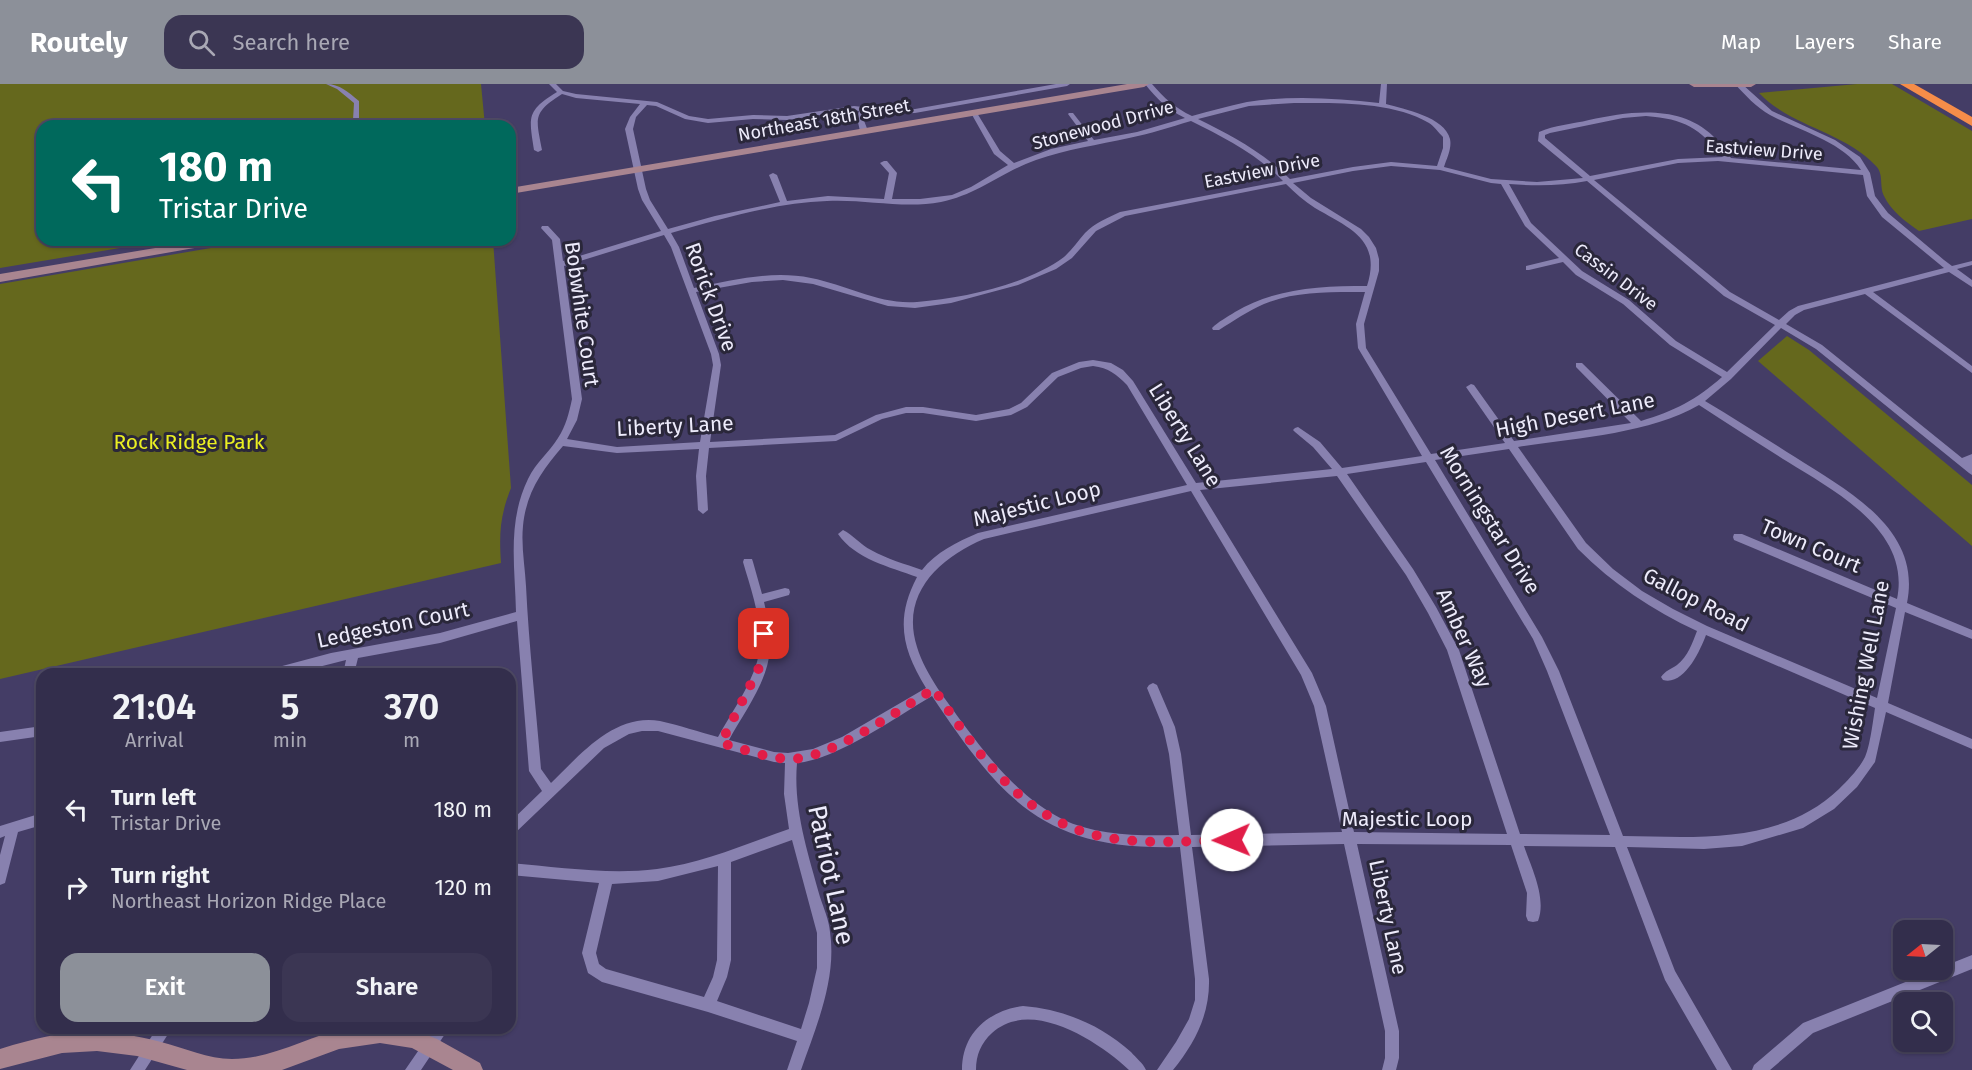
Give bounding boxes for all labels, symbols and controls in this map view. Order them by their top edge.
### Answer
search box [164,15,584,69]
text: Routely [30,26,128,59]
icon: search [185,26,218,59]
text: Search here [233,29,350,56]
text: Map [1721,29,1761,55]
text: Layers [1794,29,1855,55]
text: Share [1888,29,1942,55]
street label: Northeast 18th Street [736,94,912,146]
street label: Stonewood Drrive [1030,96,1176,154]
street label: Eastview Drive [1705,135,1823,165]
text: 180 m [159,142,273,192]
icon: left [60,144,138,222]
street label: Eastview Drive [1202,149,1322,193]
text: Tristar Drive [159,193,308,225]
street label: Rorick Drive [679,239,743,355]
street label: Cassin Drive [1570,239,1662,315]
street label: Bobwhite Court [559,240,605,389]
street label: Liberty Lane [1143,378,1227,492]
street label: High Desert Lane [1493,387,1657,443]
street label: Liberty Lane [616,410,734,442]
park label: Rock Ridge Park [113,429,265,455]
street label: Morningstar Drive [1434,441,1546,599]
street label: Majestic Loop [970,476,1104,532]
street label: Town Court [1757,513,1865,579]
street label: Gallop Road [1639,562,1753,638]
street label: Wishing Well Lane [1837,578,1895,752]
street label: Amber Way [1431,584,1498,692]
street label: Ledgeston Court [315,596,472,654]
pin [738,608,789,659]
icon: arrive [747,617,780,650]
text: 21:04 [113,685,196,729]
text: 5 [281,685,300,729]
text: 370 [384,685,439,729]
text: Arrival [125,728,184,752]
text: min [273,728,307,752]
text: m [403,728,420,752]
text: Turn left [111,784,196,811]
icon: left [60,793,93,826]
text: 180 m [433,796,492,823]
street label: Patriot Lane [801,802,861,948]
street label: Majestic Loop [1342,806,1472,832]
position arrow [1200,808,1264,872]
text: Tristar Drive [111,811,221,835]
street label: Liberty Lane [1363,857,1413,977]
text: Turn right [111,862,210,889]
icon: right [60,871,93,904]
text: 120 m [435,874,492,901]
text: Northeast Horizon Ridge Place [111,889,386,913]
north arrow [1893,920,1953,980]
map controls [1893,920,1953,1052]
button: Exit [60,953,270,1022]
button: Share [282,953,492,1022]
button: search [1893,992,1953,1052]

